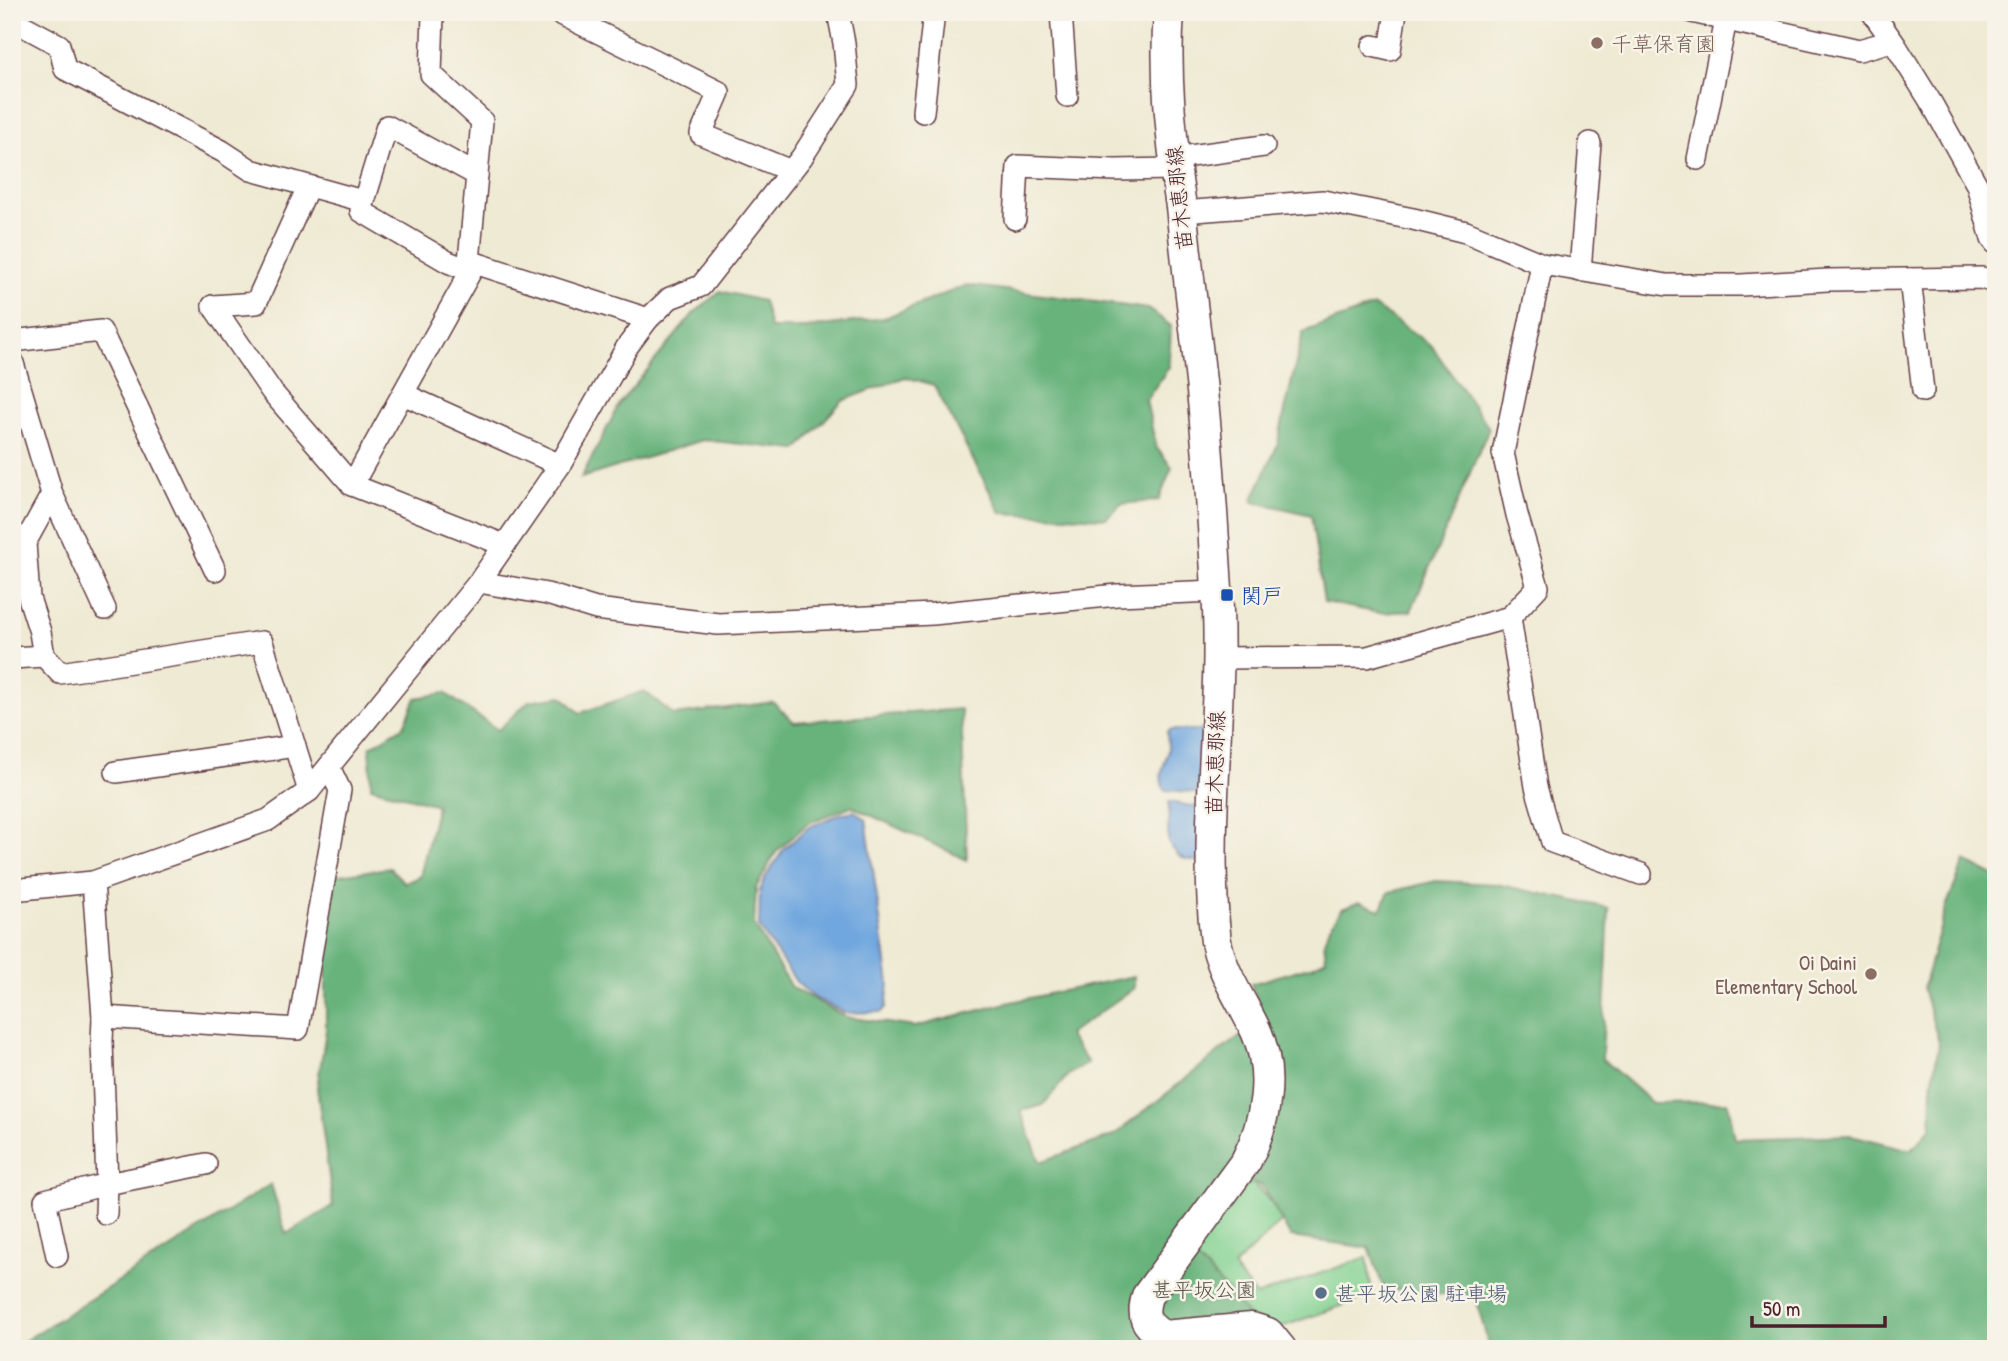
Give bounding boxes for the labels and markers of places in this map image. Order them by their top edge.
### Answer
place label: 千草保育園 [1611,29,1716,58]
marker: 千草保育園 [1589,35,1605,51]
place label: 関戸 [1241,581,1283,610]
marker: 関戸 [1219,587,1235,603]
place label: Oi Daini Elementary School [1715,948,1857,1001]
marker: Oi Daini Elementary School [1863,966,1879,982]
place label: 甚平坂公園 駐車場 [1335,1279,1508,1308]
marker: 甚平坂公園 駐車場 [1313,1285,1329,1301]

